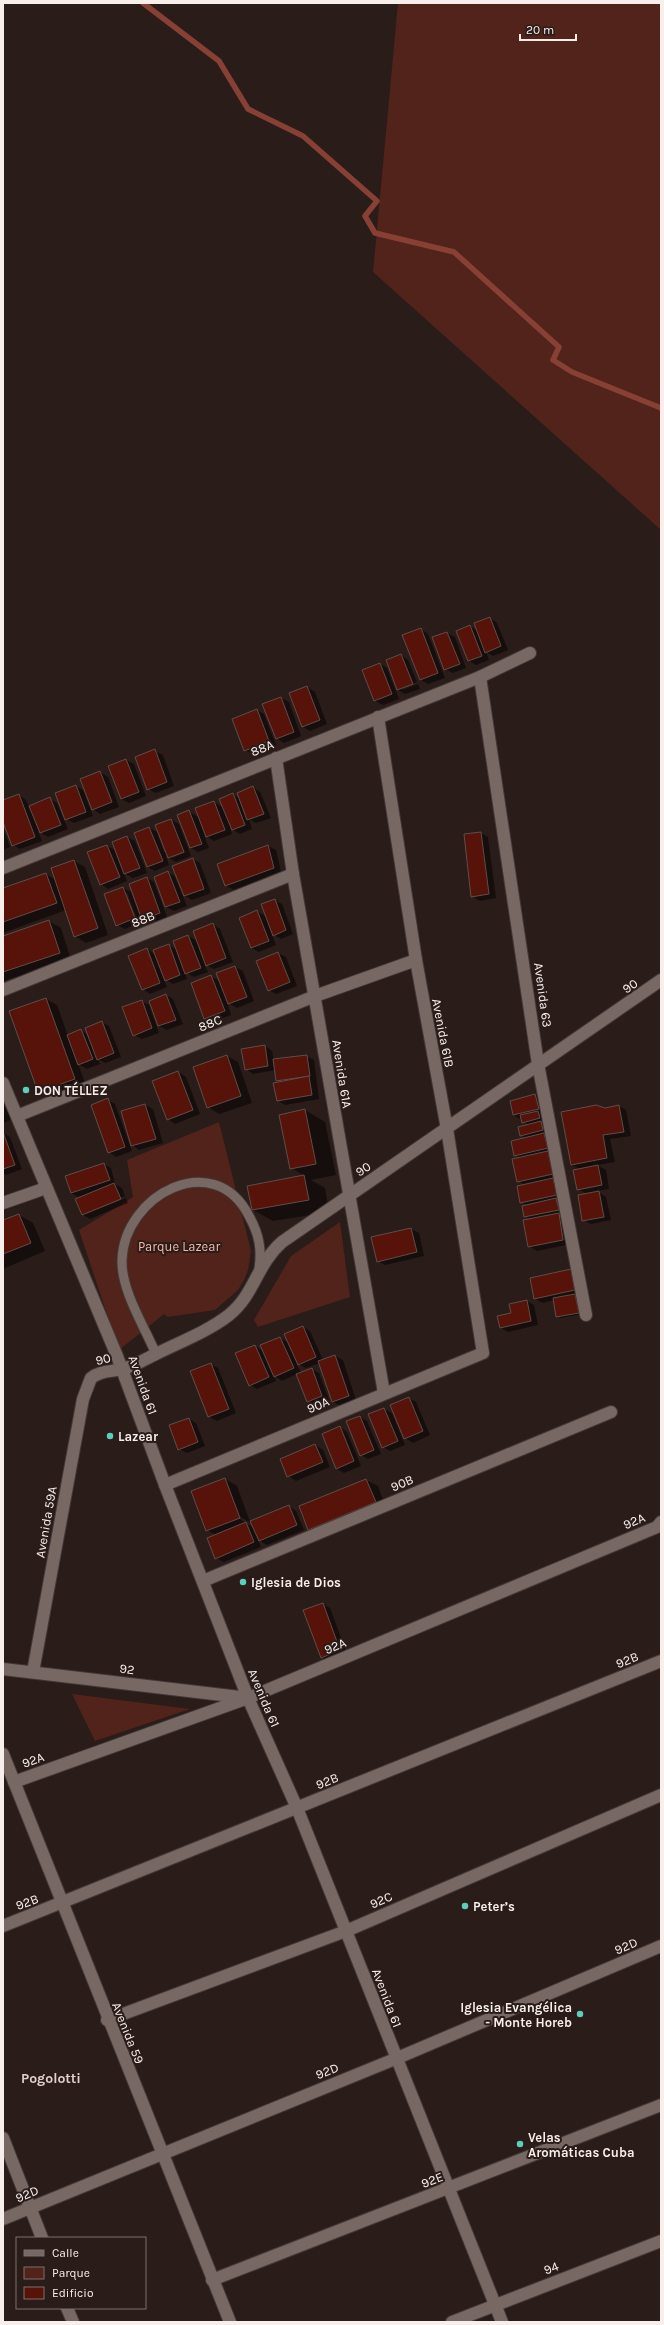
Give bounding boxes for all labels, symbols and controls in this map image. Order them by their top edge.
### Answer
scale bar [520,16,576,42]
text: 20 m [526,23,554,37]
street label: 88A [248,736,276,759]
street label: 88B [129,908,157,930]
street label: Avenida 63 [531,962,555,1028]
street label: 90 [619,975,641,997]
street label: Avenida 61B [429,997,457,1069]
street label: 88C [196,1012,224,1034]
street label: Avenida 61A [329,1039,355,1110]
place label: DON TÉLLEZ [34,1081,108,1098]
marker: DON TÉLLEZ [21,1085,31,1095]
street label: 90 [352,1158,374,1179]
park label: Parque Lazear [138,1239,220,1255]
street label: 90 [94,1350,112,1368]
street label: Avenida 61 [125,1353,161,1417]
street label: 90A [305,1393,332,1416]
place label: Lazear [118,1429,159,1444]
marker: Lazear [105,1431,115,1441]
street label: 90B [388,1472,416,1494]
street label: Avenida 59A [32,1485,60,1559]
street label: 92A [621,1509,648,1532]
place label: Iglesia de Dios [251,1575,341,1590]
marker: Iglesia de Dios [238,1577,248,1587]
street label: 92A [322,1634,349,1657]
street label: 92B [613,1649,641,1671]
street label: 92 [119,1661,135,1677]
street label: Avenida 61 [245,1667,283,1729]
street label: 92A [20,1749,47,1771]
street label: 92B [313,1770,341,1792]
street label: 92C [367,1889,395,1911]
street label: 92B [14,1891,40,1913]
place label: Peter’s [473,1899,515,1914]
marker: Peter’s [460,1901,470,1911]
street label: 92D [612,1934,640,1958]
street label: Avenida 61 [369,1966,405,2030]
street label: Avenida 59 [109,2000,147,2066]
place label: Iglesia Evangélica - Monte Horeb [460,2000,572,2030]
marker: Iglesia Evangélica - Monte Horeb [575,2009,585,2019]
street label: 92D [313,2060,341,2082]
district label: Pogolotti [21,2070,81,2087]
place label: Velas Aromáticas Cuba [528,2130,635,2160]
marker: Velas Aromáticas Cuba [515,2139,525,2149]
street label: 92E [419,2169,445,2191]
street label: 92D [13,2182,41,2206]
legend [16,2237,146,2309]
text: Calle [52,2246,79,2260]
street label: 94 [541,2258,561,2278]
text: Parque [52,2266,90,2280]
text: Edificio [52,2286,93,2300]

